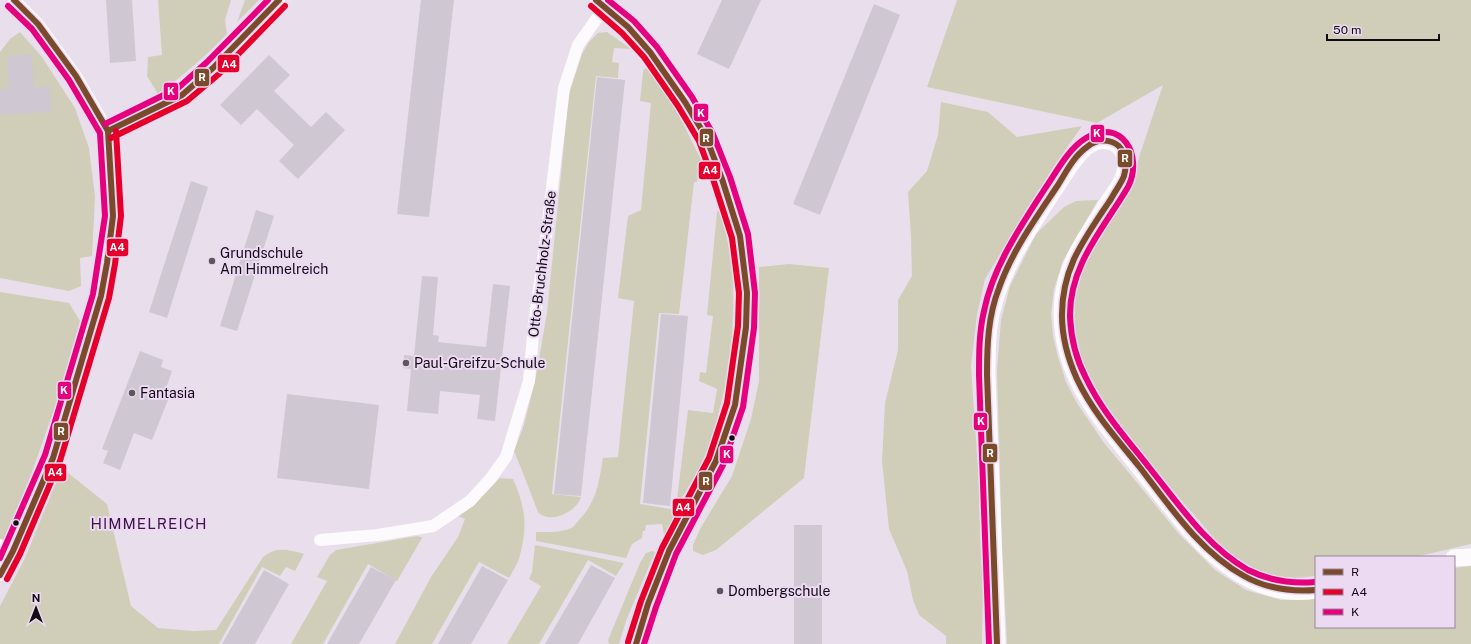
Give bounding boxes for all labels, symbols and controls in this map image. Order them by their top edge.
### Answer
scale bar [1327,16,1439,42]
text: 50 m [1333,23,1361,37]
line badge: A4 [217,54,240,73]
text: A4 [221,58,237,70]
line badge: R [194,68,210,87]
text: R [198,71,206,83]
line badge: K [163,82,179,101]
text: K [167,85,175,97]
line badge: K [693,103,709,122]
text: K [697,107,705,119]
line badge: K [1090,124,1105,143]
text: K [1093,127,1101,139]
line badge: R [699,128,714,147]
text: R [702,132,710,144]
line badge: R [1117,149,1133,168]
text: R [1121,152,1129,164]
line badge: A4 [698,161,721,180]
text: A4 [702,164,718,176]
street label: Otto-Bruchholz-Straße [525,190,559,338]
line badge: A4 [106,238,129,257]
text: A4 [109,241,125,253]
place label: Grundschule Am Himmelreich [220,245,328,277]
marker: Grundschule Am Himmelreich [207,256,217,266]
place label: Paul-Greifzu-Schule [414,355,545,371]
marker: Paul-Greifzu-Schule [401,358,411,368]
line badge: K [57,381,72,400]
text: K [60,384,68,396]
place label: Fantasia [140,385,195,401]
marker: Fantasia [127,388,137,398]
line badge: K [973,412,988,431]
text: K [977,415,985,427]
line badge: R [53,422,69,441]
text: R [57,425,65,437]
unlabelled marker [727,433,737,443]
line badge: R [982,443,998,463]
line badge: K [719,445,734,464]
text: R [986,447,994,459]
text: K [723,448,731,460]
line badge: A4 [44,463,67,482]
text: A4 [47,466,63,478]
line badge: R [698,471,713,491]
text: R [702,475,710,487]
line badge: A4 [672,498,695,517]
text: A4 [675,501,691,513]
district label: HIMMELREICH [91,515,207,532]
unlabelled marker [11,518,21,528]
legend [1315,556,1455,628]
text: R [1351,565,1359,579]
place label: Dombergschule [728,583,831,599]
text: A4 [1351,585,1368,599]
marker: Dombergschule [715,586,725,596]
north arrow [16,588,56,628]
text: N [32,592,40,604]
text: K [1351,605,1359,619]

